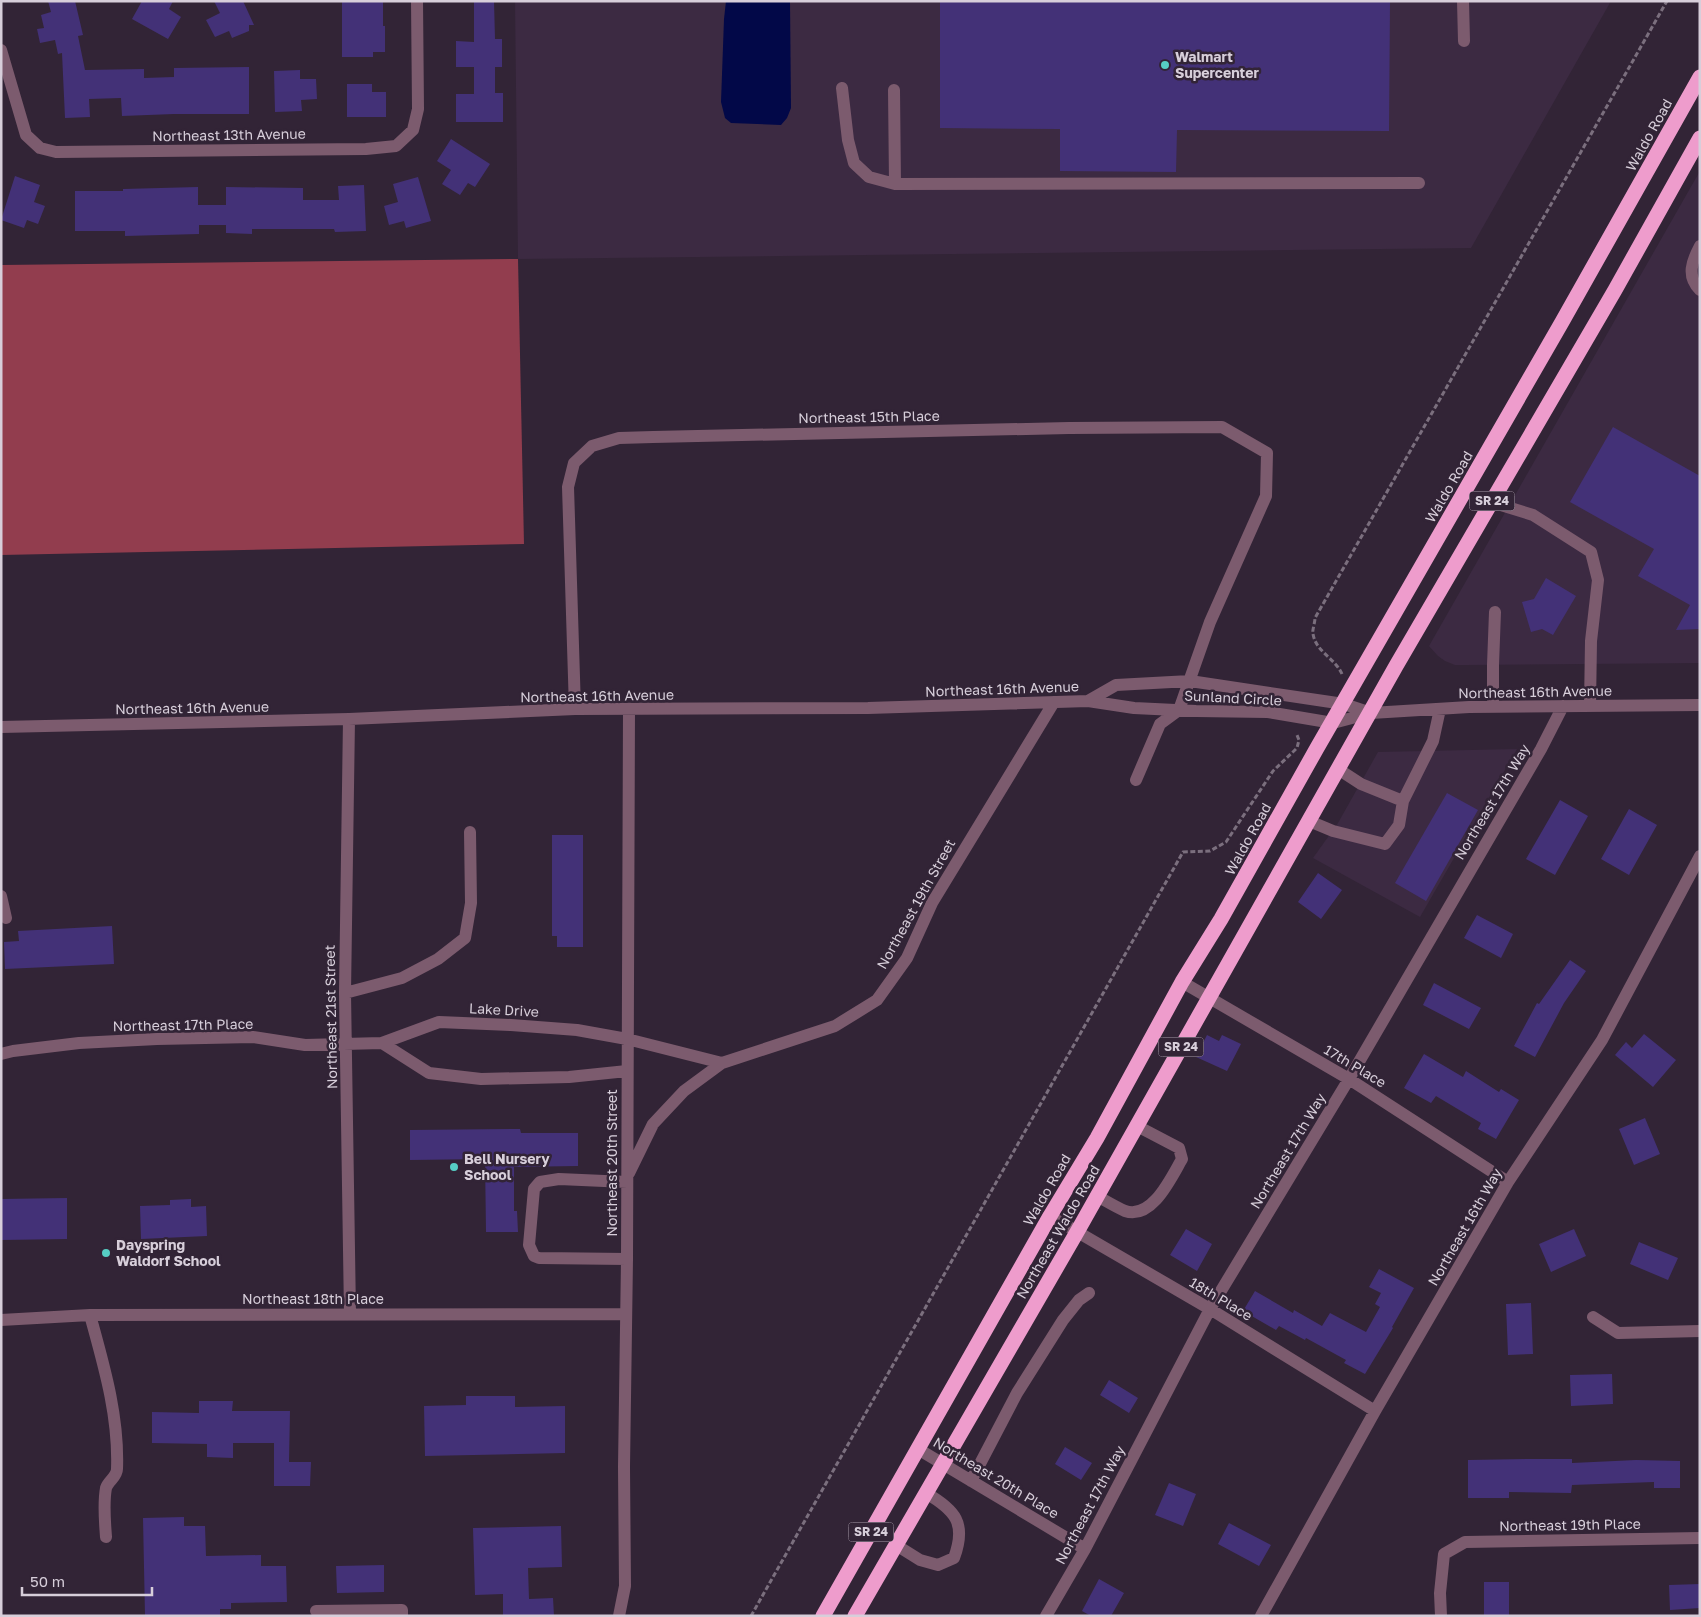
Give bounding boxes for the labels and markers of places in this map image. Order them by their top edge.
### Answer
place label: Walmart Supercenter [1175,48,1259,81]
marker: Walmart Supercenter [1159,59,1171,71]
place label: Bell Nursery School [464,1150,550,1183]
marker: Bell Nursery School [448,1161,460,1173]
place label: Dayspring Waldorf School [116,1236,221,1269]
marker: Dayspring Waldorf School [100,1247,112,1259]

